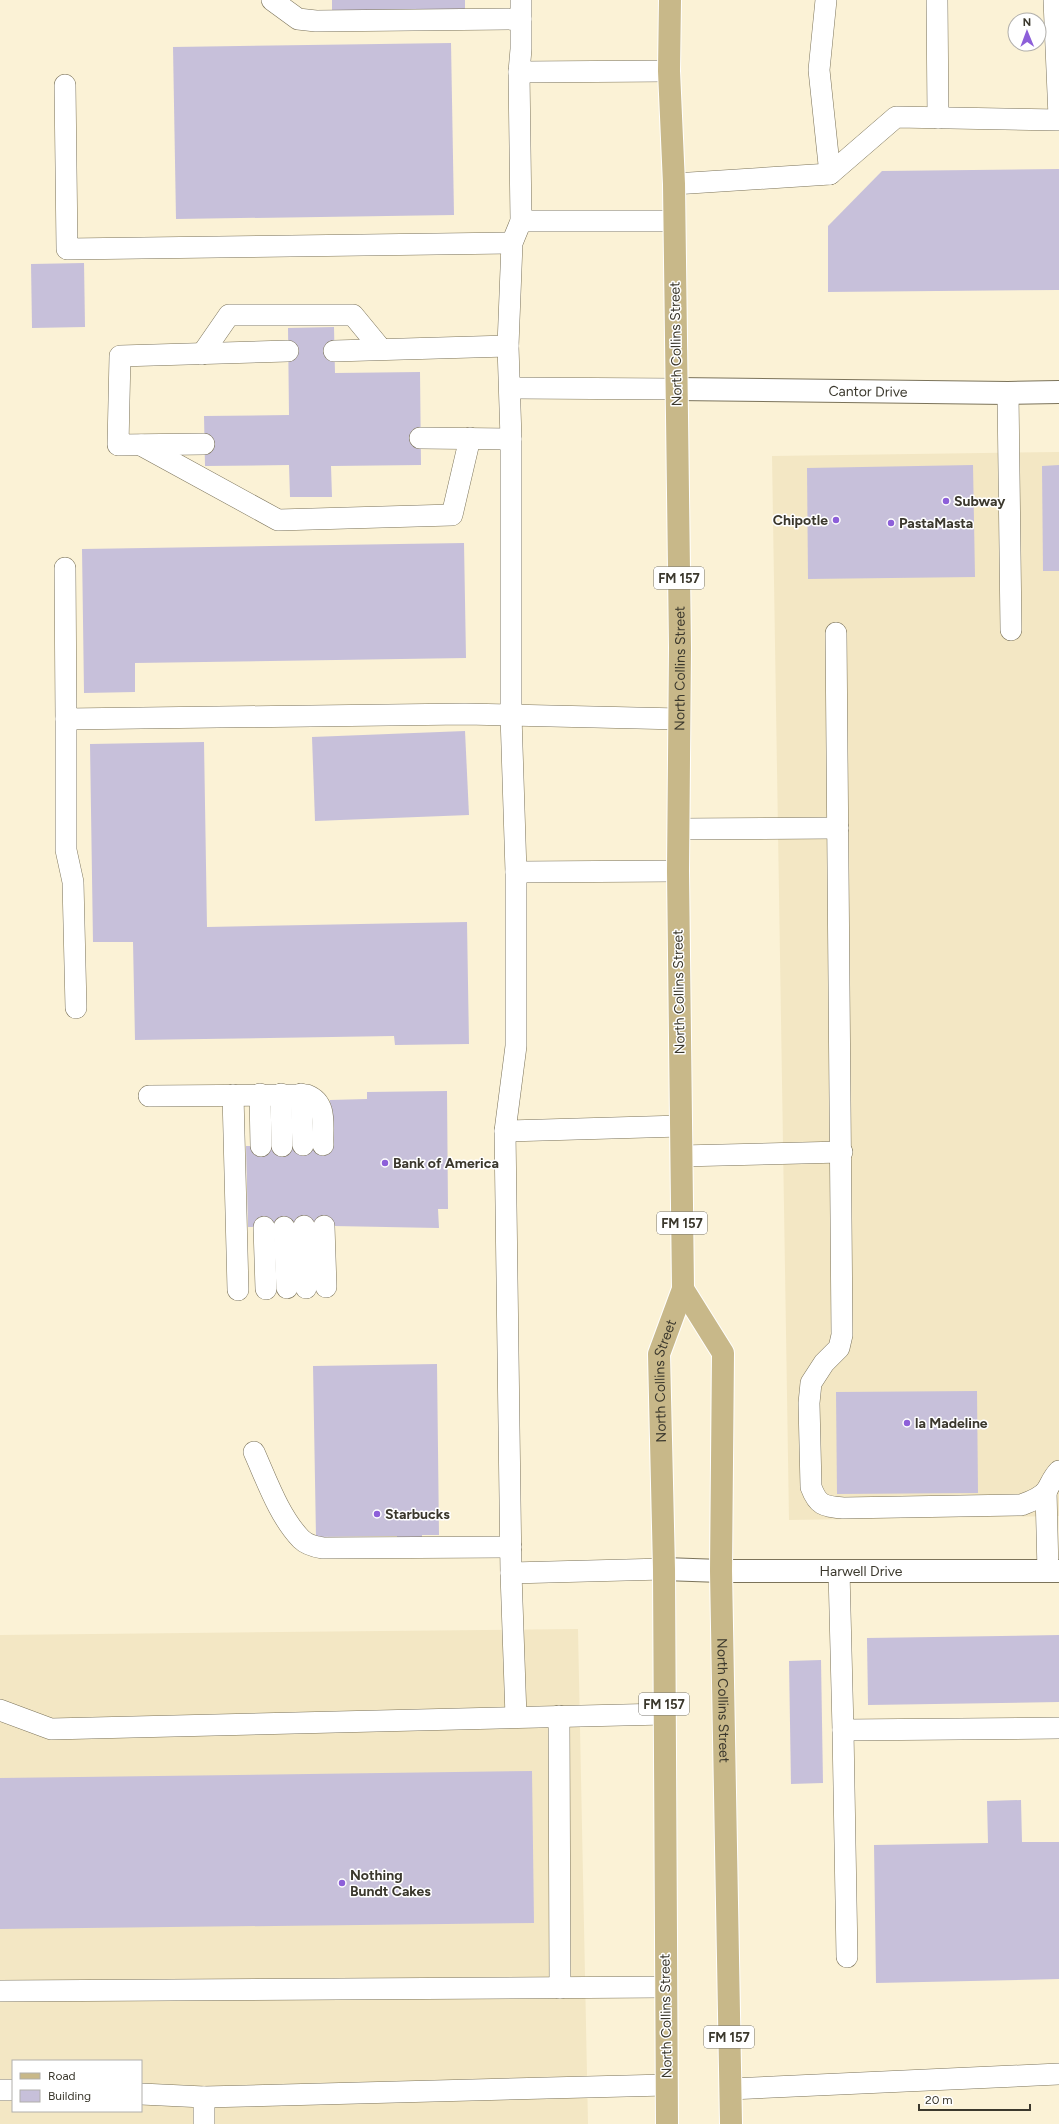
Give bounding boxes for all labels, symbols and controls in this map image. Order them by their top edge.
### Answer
north arrow [1007,12,1047,52]
text: N [1022,16,1031,29]
street label: North Collins Street [666,281,686,407]
street label: Cantor Drive [828,382,908,400]
place label: Subway [954,493,1006,510]
marker: Subway [941,496,951,506]
place label: Chipotle [773,512,828,529]
marker: Chipotle [831,515,841,525]
place label: PastaMasta [899,515,973,532]
marker: PastaMasta [886,518,896,528]
road number: FM 157 [654,567,704,589]
street label: North Collins Street [671,606,689,731]
street label: North Collins Street [669,929,689,1055]
place label: Bank of America [393,1155,499,1172]
marker: Bank of America [380,1158,390,1168]
road number: FM 157 [657,1212,707,1234]
street label: North Collins Street [650,1317,680,1443]
place label: la Madeline [915,1415,988,1432]
marker: la Madeline [902,1418,912,1428]
place label: Starbucks [385,1506,450,1523]
marker: Starbucks [372,1509,382,1519]
street label: Harwell Drive [819,1563,903,1580]
street label: North Collins Street [714,1638,733,1763]
road number: FM 157 [639,1693,689,1715]
place label: Nothing Bundt Cakes [350,1867,431,1900]
marker: Nothing Bundt Cakes [337,1878,347,1888]
street label: North Collins Street [656,1953,676,2079]
road number: FM 157 [704,2026,754,2048]
legend [12,2060,142,2112]
text: Road [48,2069,76,2083]
scale bar [919,2086,1030,2112]
text: Building [48,2089,91,2103]
text: 20 m [925,2093,953,2107]

